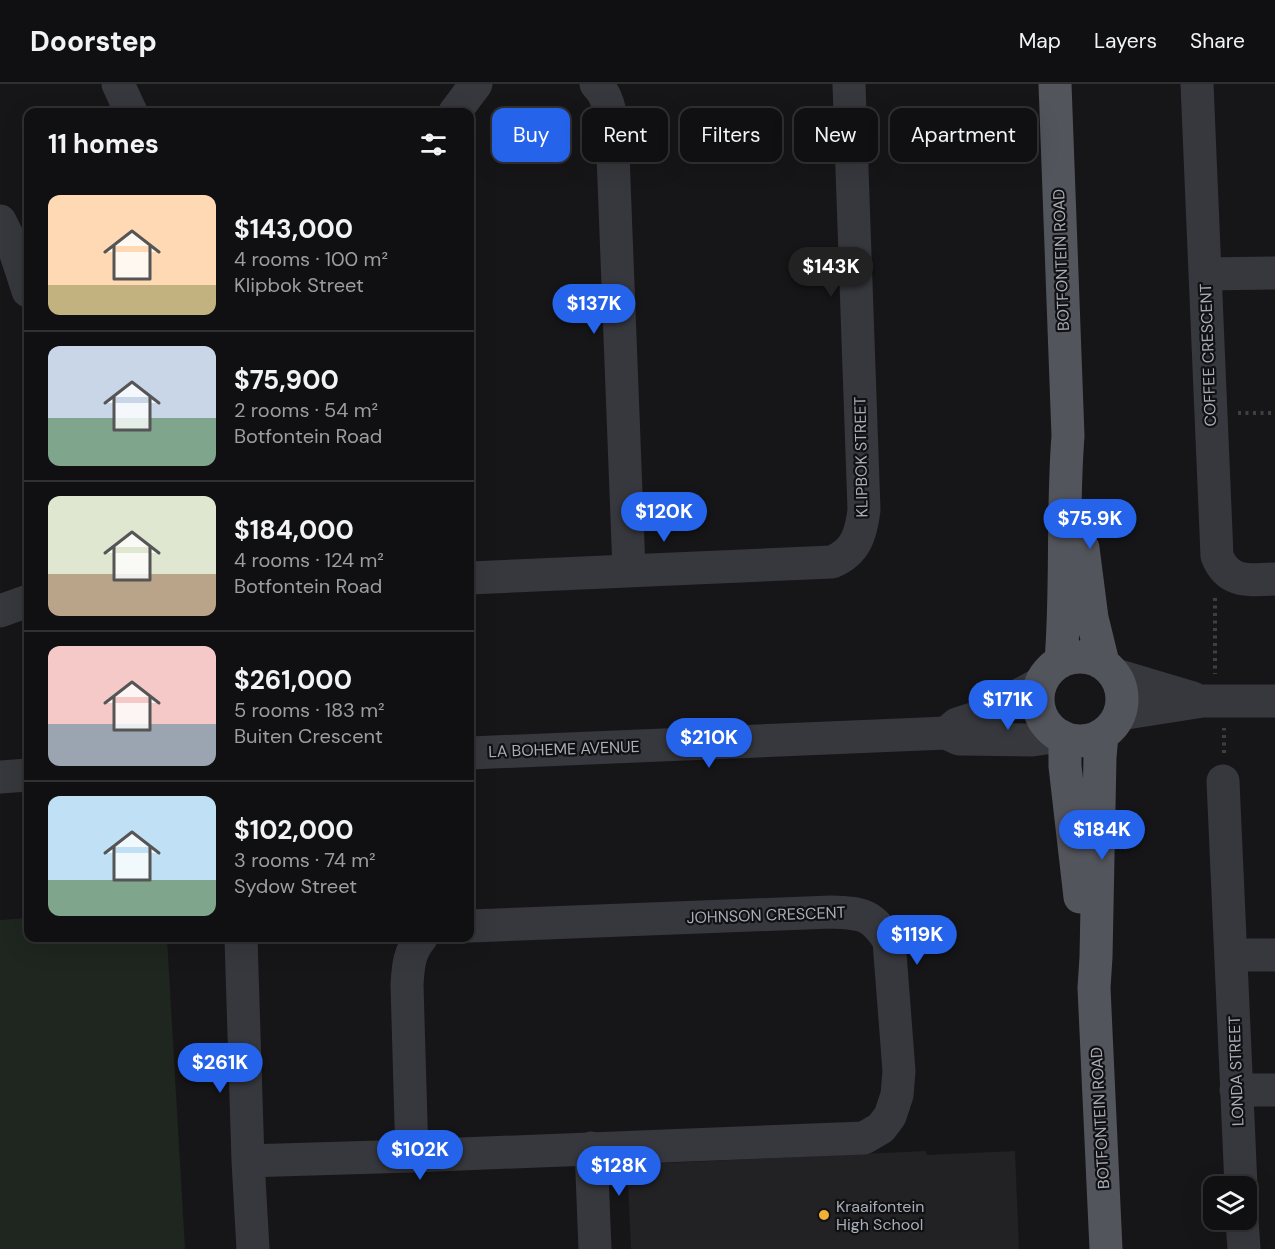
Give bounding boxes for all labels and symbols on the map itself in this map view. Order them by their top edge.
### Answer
street label: BOTFONTEIN ROAD [1048,189,1074,331]
pin: $143K [789,247,873,298]
street label: COFFEE CRESCENT [1195,283,1221,427]
pin: $137K [552,284,636,335]
street label: KLIPBOK STREET [849,396,873,518]
pin: $120K [622,492,706,543]
pin: $75.9K [1041,499,1139,550]
pin: $171K [966,680,1050,731]
pin: $210K [667,718,751,769]
street label: LA BOHEME AVENUE [488,736,640,762]
pin: $184K [1060,810,1144,861]
street label: JOHNSON CRESCENT [686,902,846,928]
pin: $119K [875,915,959,966]
street label: LONDA STREET [1224,1015,1248,1127]
pin: $261K [178,1043,262,1094]
street label: BOTFONTEIN ROAD [1086,1046,1114,1190]
pin: $102K [378,1130,462,1181]
pin: $128K [577,1146,661,1197]
place label: Kraaifontein High School [836,1196,924,1235]
marker: Kraaifontein High School [817,1208,831,1222]

